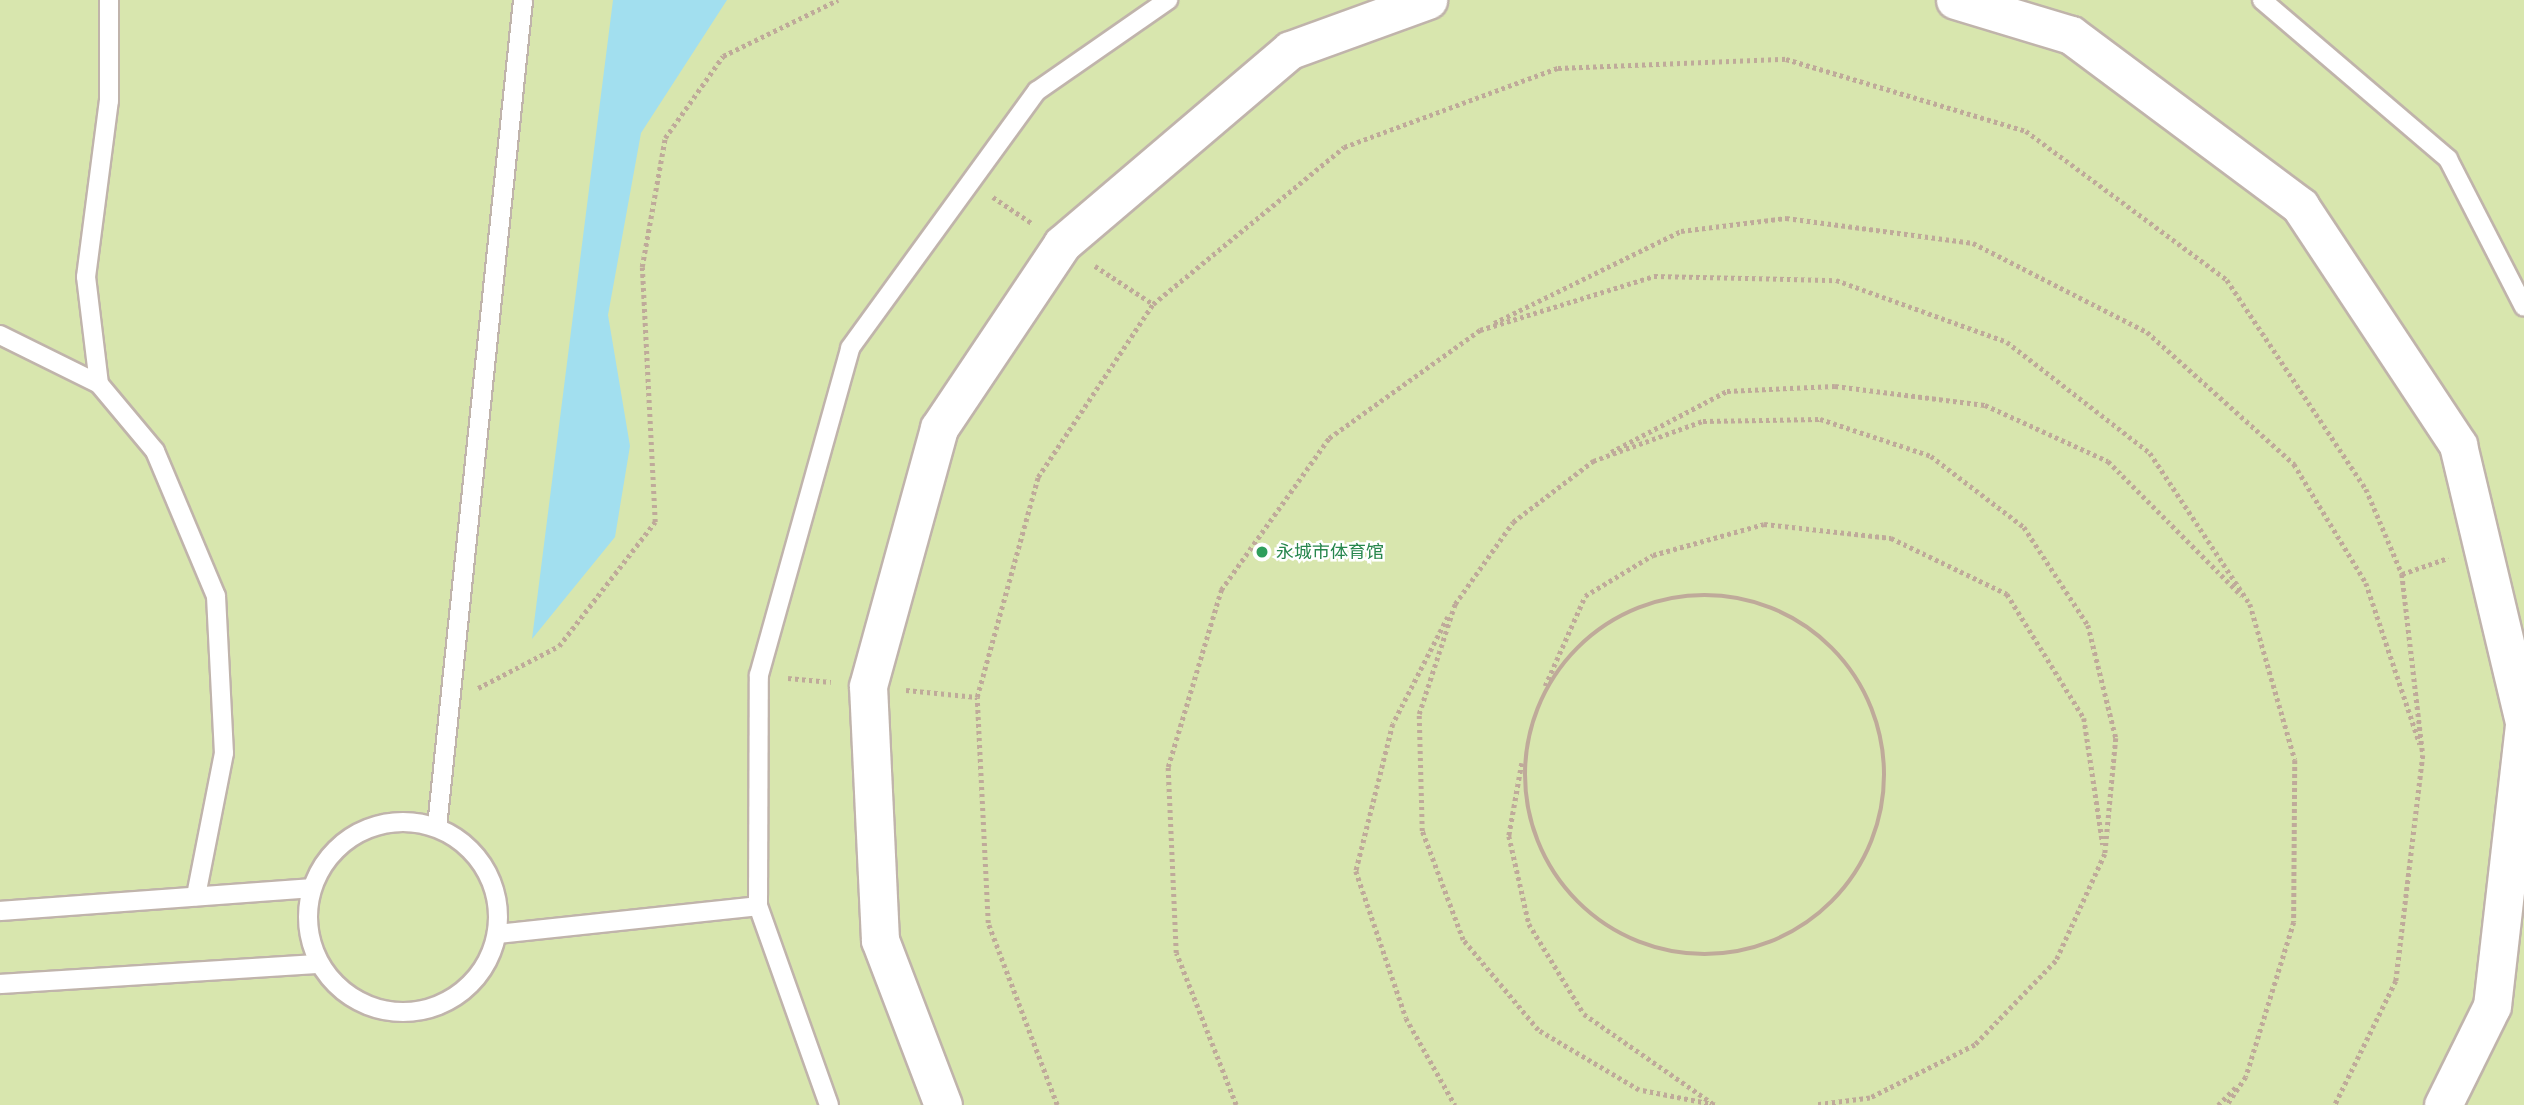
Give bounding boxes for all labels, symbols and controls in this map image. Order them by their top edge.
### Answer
place label: 永城市体育馆 [1276,541,1384,563]
marker: 永城市体育馆 [1254,544,1270,560]

